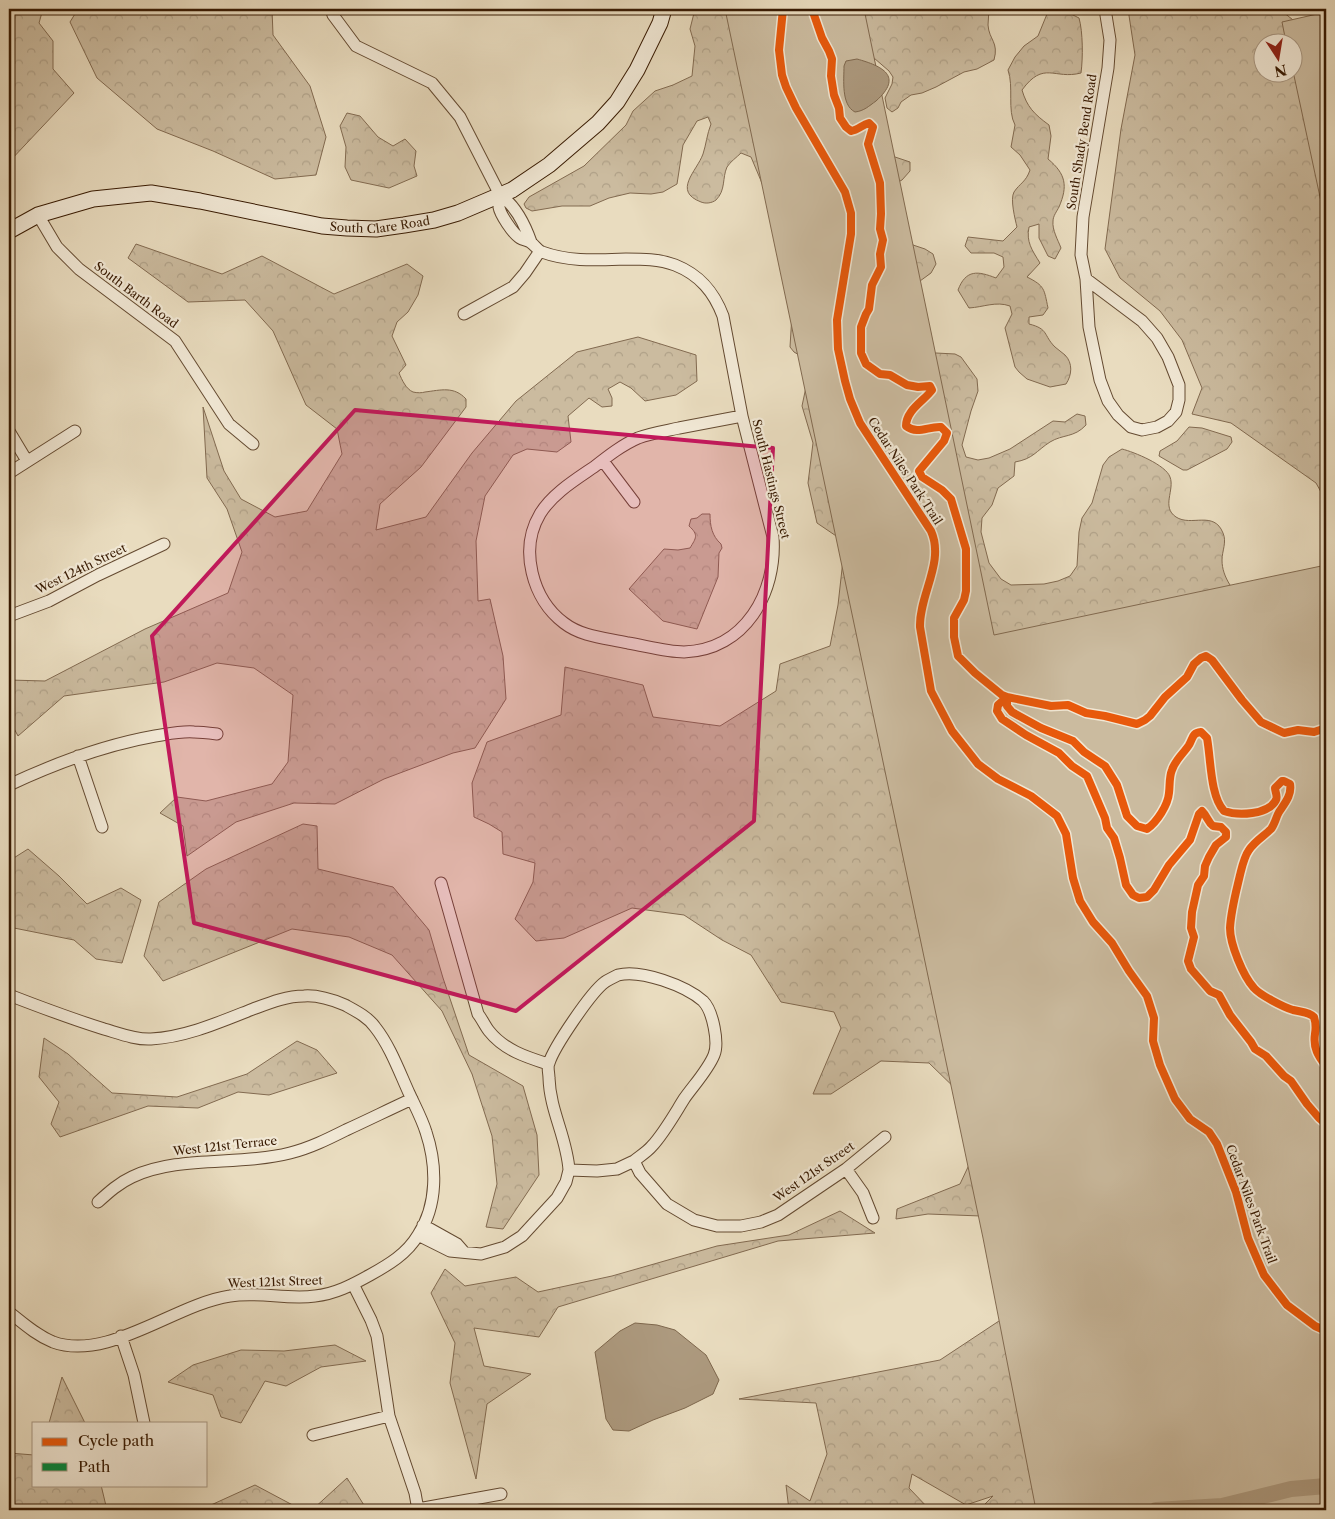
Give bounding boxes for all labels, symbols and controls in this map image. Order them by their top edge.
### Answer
north arrow [1252,32,1302,82]
text: N [1273,61,1289,81]
street label: South Shady Bend Road [1063,72,1100,211]
street label: South Clare Road [329,213,432,236]
street label: South Barth Road [91,258,182,331]
street label: Cedar Niles Park Trail [865,414,946,528]
street label: South Hastings Street [749,418,794,541]
street label: West 124th Street [32,540,129,597]
street label: West 121st Terrace [171,1133,278,1159]
street label: West 121st Street [770,1138,858,1206]
street label: Cedar Niles Park Trail [1223,1142,1280,1266]
street label: West 121st Street [226,1272,323,1291]
legend [32,1422,208,1486]
text: Cycle path [78,1431,155,1450]
text: Path [78,1457,111,1476]

